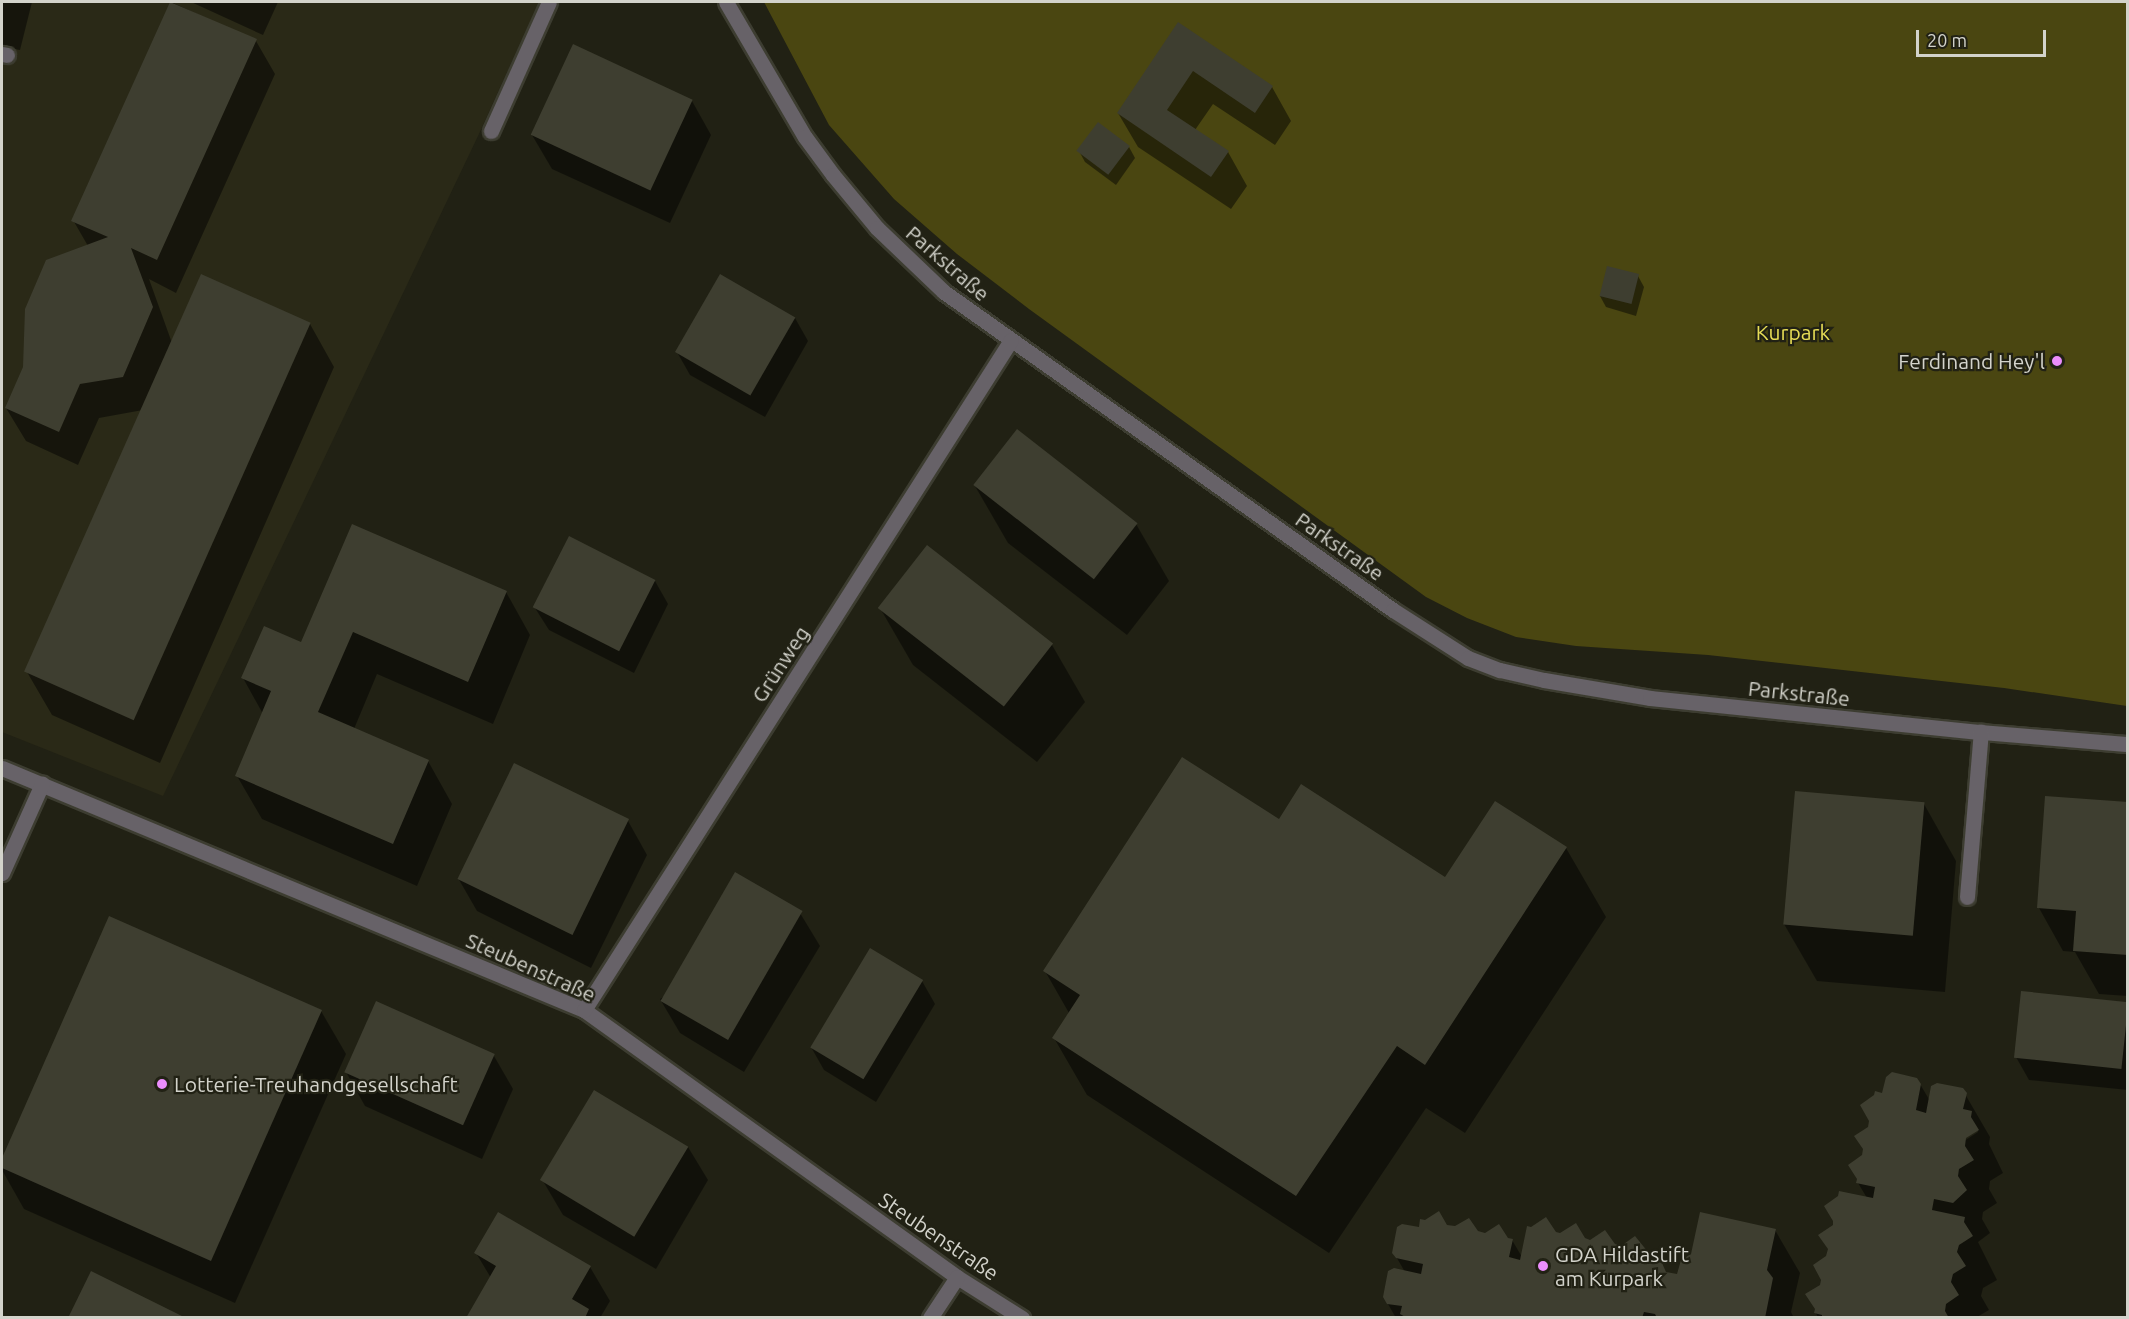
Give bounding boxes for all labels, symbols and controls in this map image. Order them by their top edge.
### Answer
scale bar [1919,18,2050,56]
text: 20 m [1927,30,1967,50]
street label: Parkstraße [901,220,995,306]
park label: Kurpark [1756,319,1830,345]
place label: Ferdinand Hey'l [1898,348,2045,374]
marker: Ferdinand Hey'l [2050,354,2064,368]
street label: Parkstraße [1291,506,1389,586]
street label: Grünweg [746,621,814,707]
street label: Parkstraße [1747,675,1851,711]
street label: Steubenstraße [462,927,600,1007]
place label: Lotterie-Treuhandgesellschaft [174,1071,458,1097]
marker: Lotterie-Treuhandgesellschaft [155,1077,169,1091]
street label: Steubenstraße [874,1187,1004,1285]
place label: GDA Hildastift am Kurpark [1555,1241,1689,1291]
marker: GDA Hildastift am Kurpark [1536,1259,1550,1273]

